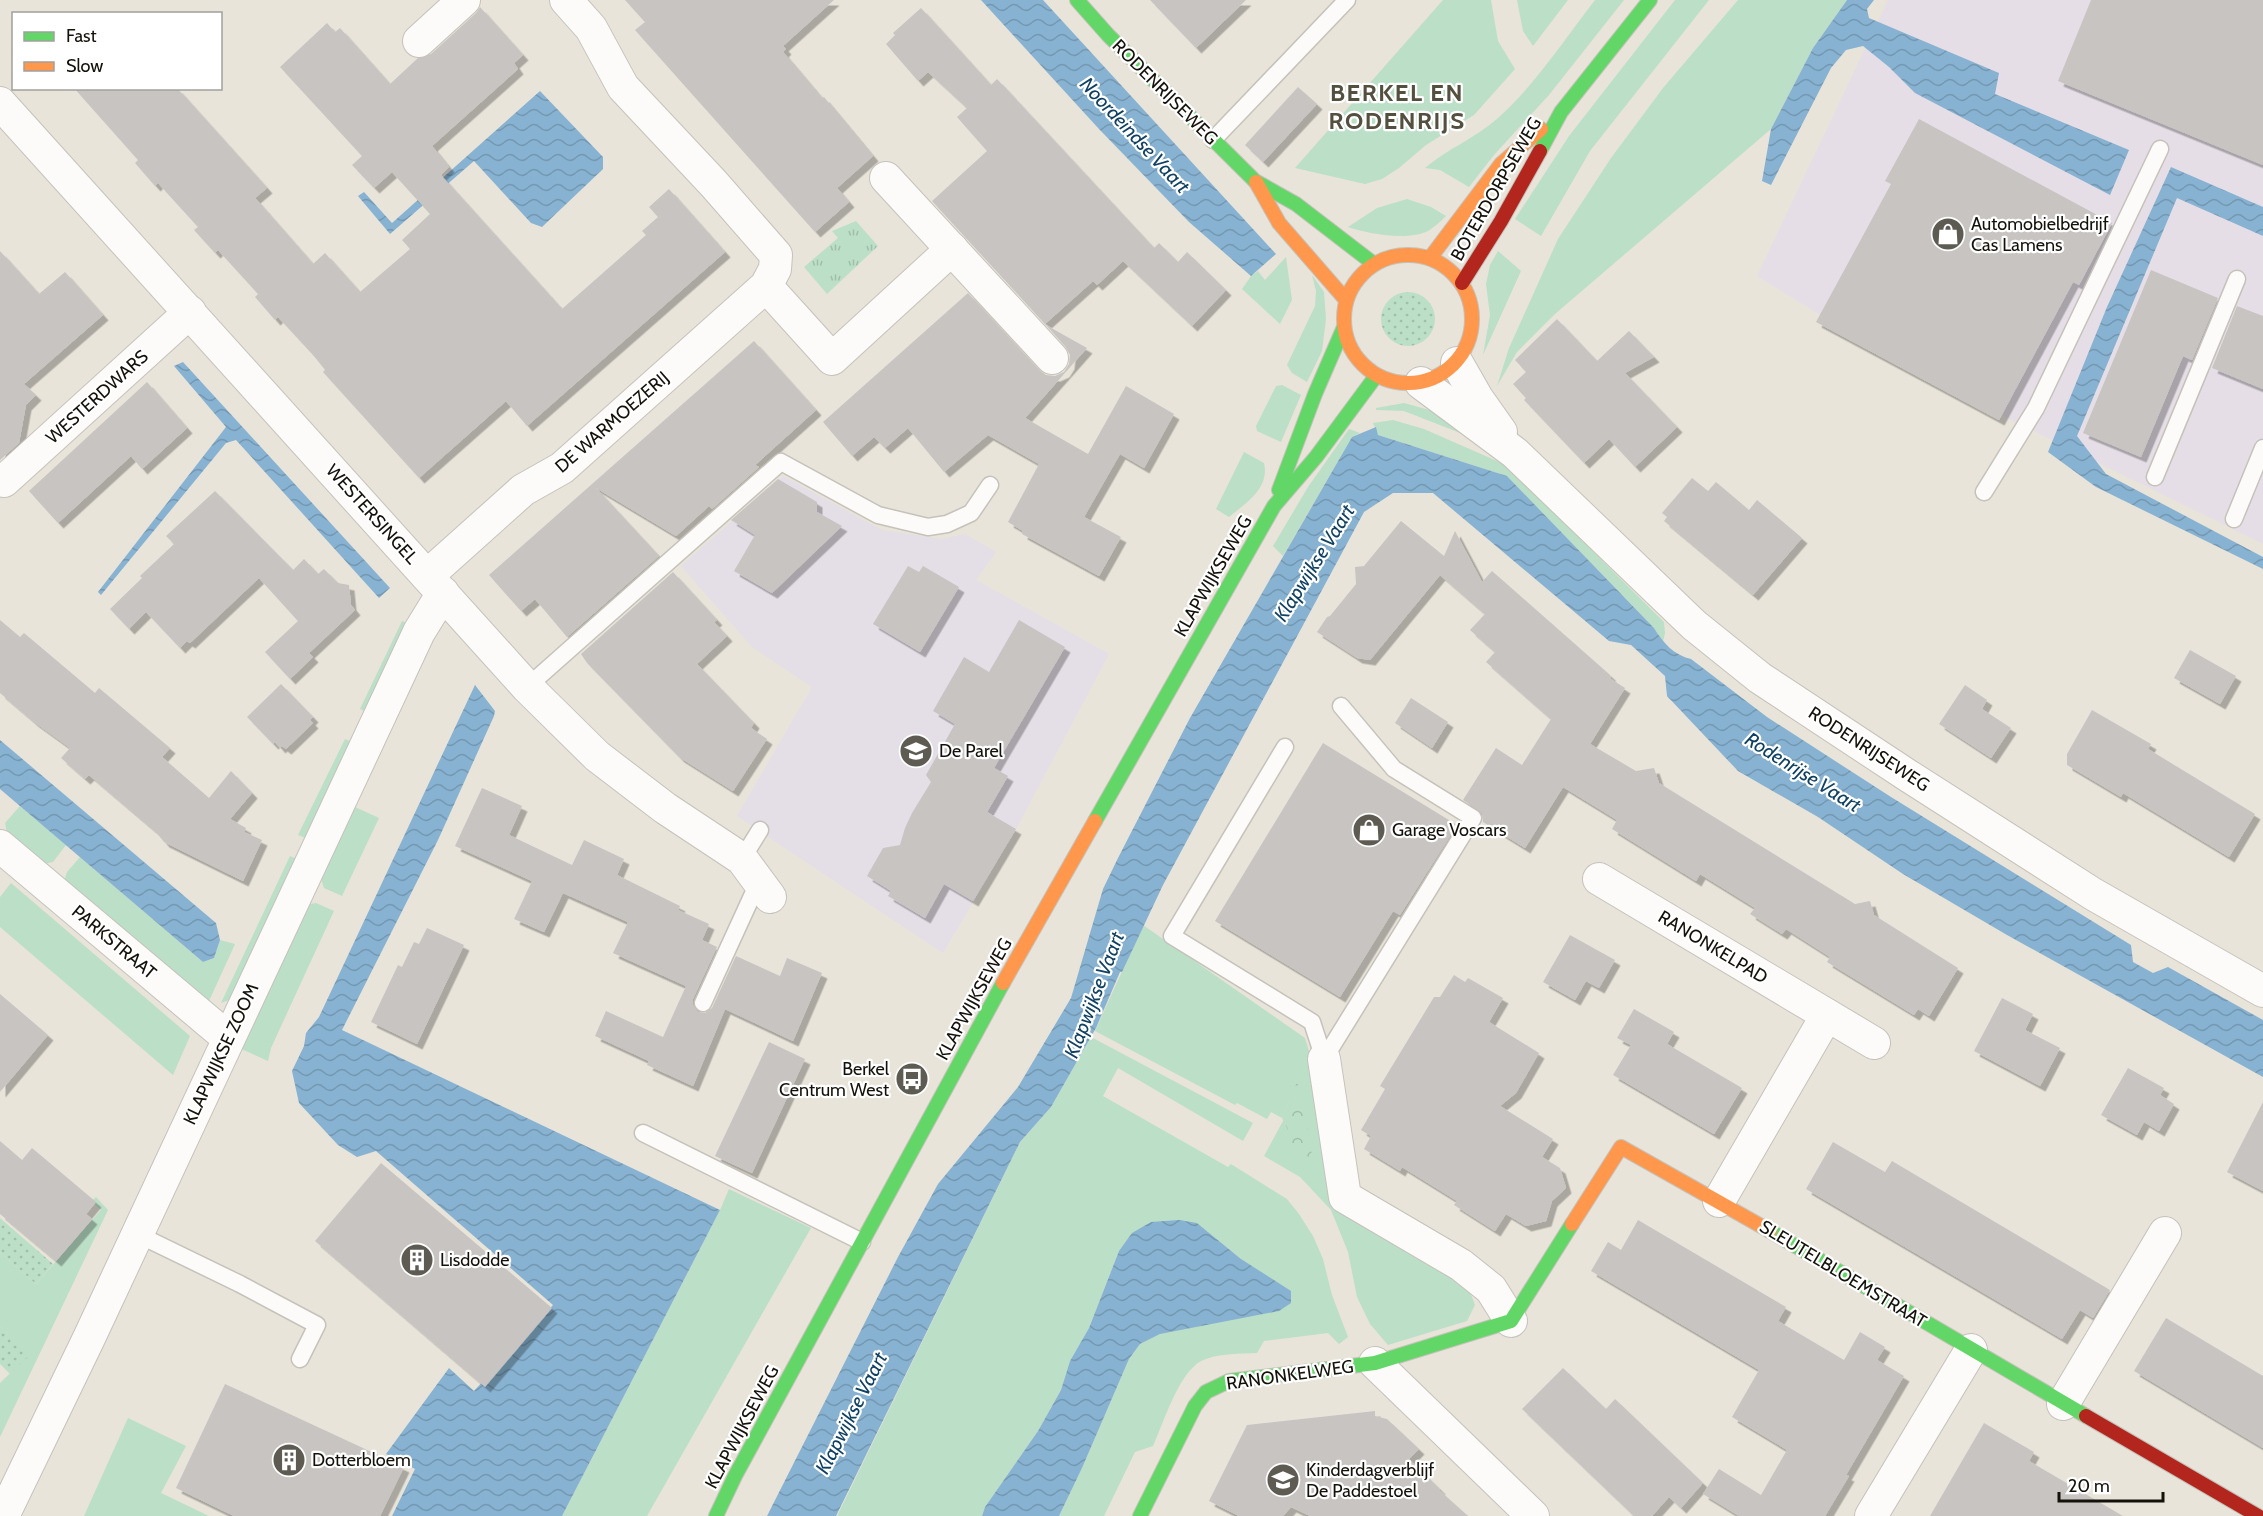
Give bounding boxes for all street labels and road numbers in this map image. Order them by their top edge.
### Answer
street label: RODENRIJSEWEG [1108,35,1222,149]
street label: BOTERDORPSEWEG [1446,113,1546,265]
street label: WESTERDWARS [41,345,153,449]
street label: DE WARMOEZERIJ [551,367,673,477]
street label: WESTERSINGEL [321,460,423,568]
street label: KLAPWIJKSEWEG [1169,511,1257,641]
street label: RODENRIJSEWEG [1804,702,1934,796]
street label: PARKSTRAAT [67,900,161,984]
street label: RANONKELPAD [1654,906,1772,988]
street label: KLAPWIJKSEWEG [931,934,1017,1064]
street label: KLAPWIJKSE ZOOM [179,980,263,1128]
street label: SLEUTELBLOEMSTRAAT [1756,1215,1931,1333]
street label: RANONKELWEG [1225,1355,1355,1395]
street label: KLAPWIJKSEWEG [700,1362,784,1492]

